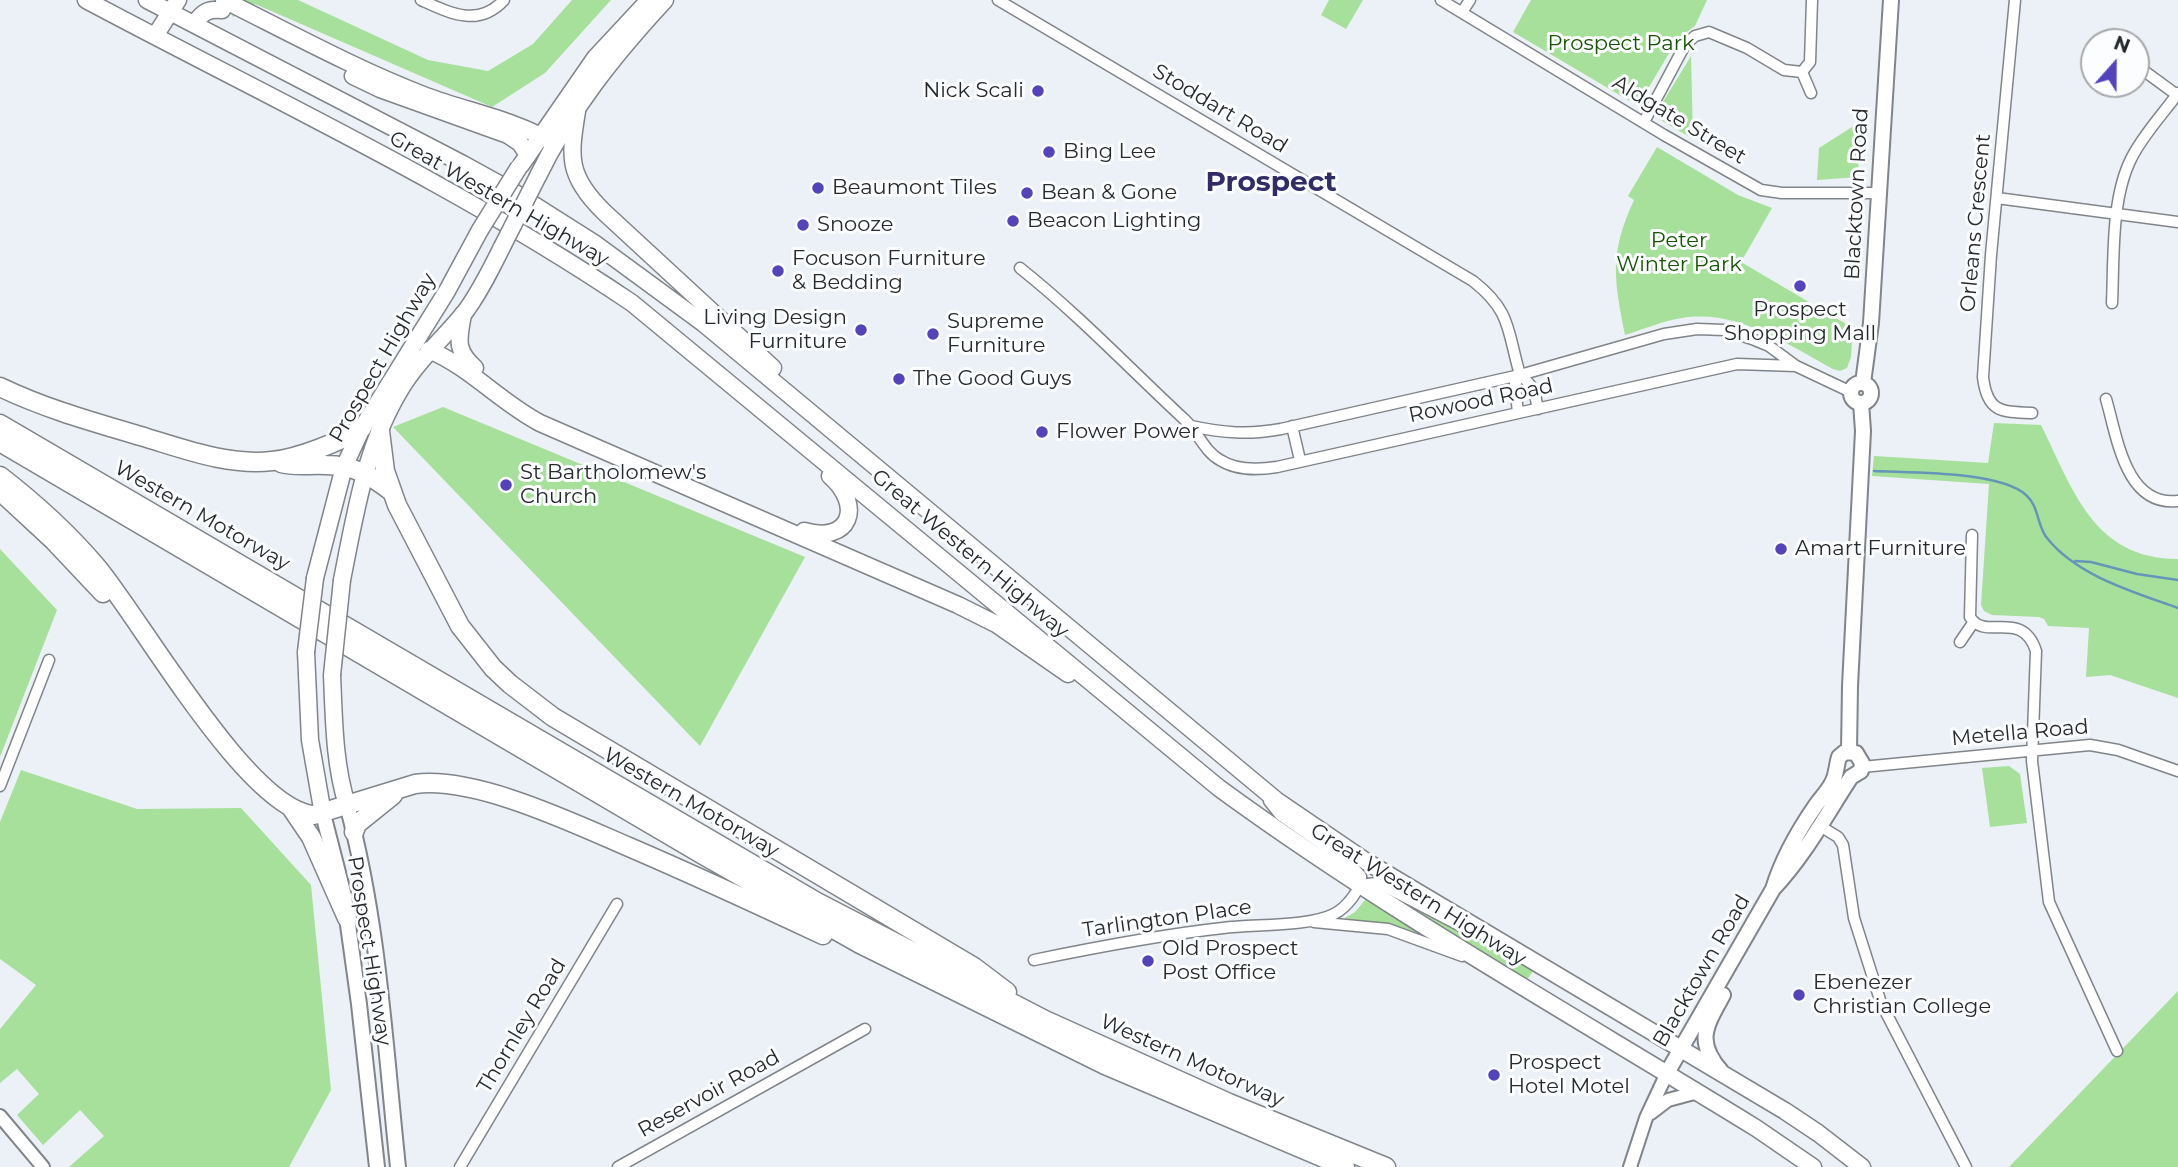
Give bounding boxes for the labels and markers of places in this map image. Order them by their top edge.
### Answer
place label: Nick Scali [923,78,1024,104]
marker: Nick Scali [1030,83,1046,99]
place label: Bing Lee [1063,139,1156,165]
marker: Bing Lee [1041,144,1057,160]
place label: Beaumont Tiles [832,175,997,201]
marker: Beaumont Tiles [810,180,826,196]
place label: Bean & Gone [1041,180,1177,206]
marker: Bean & Gone [1019,185,1035,201]
place label: Beacon Lighting [1027,208,1201,234]
place label: Snooze [817,212,893,238]
marker: Beacon Lighting [1005,213,1021,229]
marker: Snooze [795,217,811,233]
place label: Focuson Furniture & Bedding [792,246,986,296]
marker: Focuson Furniture & Bedding [770,263,786,279]
marker: Prospect Shopping Mall [1792,278,1808,294]
place label: Prospect Shopping Mall [1724,297,1876,347]
place label: Living Design Furniture [703,305,847,355]
place label: Supreme Furniture [947,309,1045,359]
marker: Living Design Furniture [853,322,869,338]
marker: Supreme Furniture [925,326,941,342]
place label: The Good Guys [913,366,1071,392]
marker: The Good Guys [891,371,907,387]
place label: Flower Power [1056,419,1199,445]
marker: Flower Power [1034,424,1050,440]
place label: St Bartholomew's Church [520,460,706,510]
marker: St Bartholomew's Church [498,477,514,493]
place label: Amart Furniture [1795,536,1966,562]
marker: Amart Furniture [1773,541,1789,557]
place label: Old Prospect Post Office [1162,936,1299,986]
marker: Old Prospect Post Office [1140,953,1156,969]
place label: Ebenezer Christian College [1813,970,1991,1020]
marker: Ebenezer Christian College [1791,987,1807,1003]
place label: Prospect Hotel Motel [1508,1050,1630,1100]
marker: Prospect Hotel Motel [1486,1067,1502,1083]

